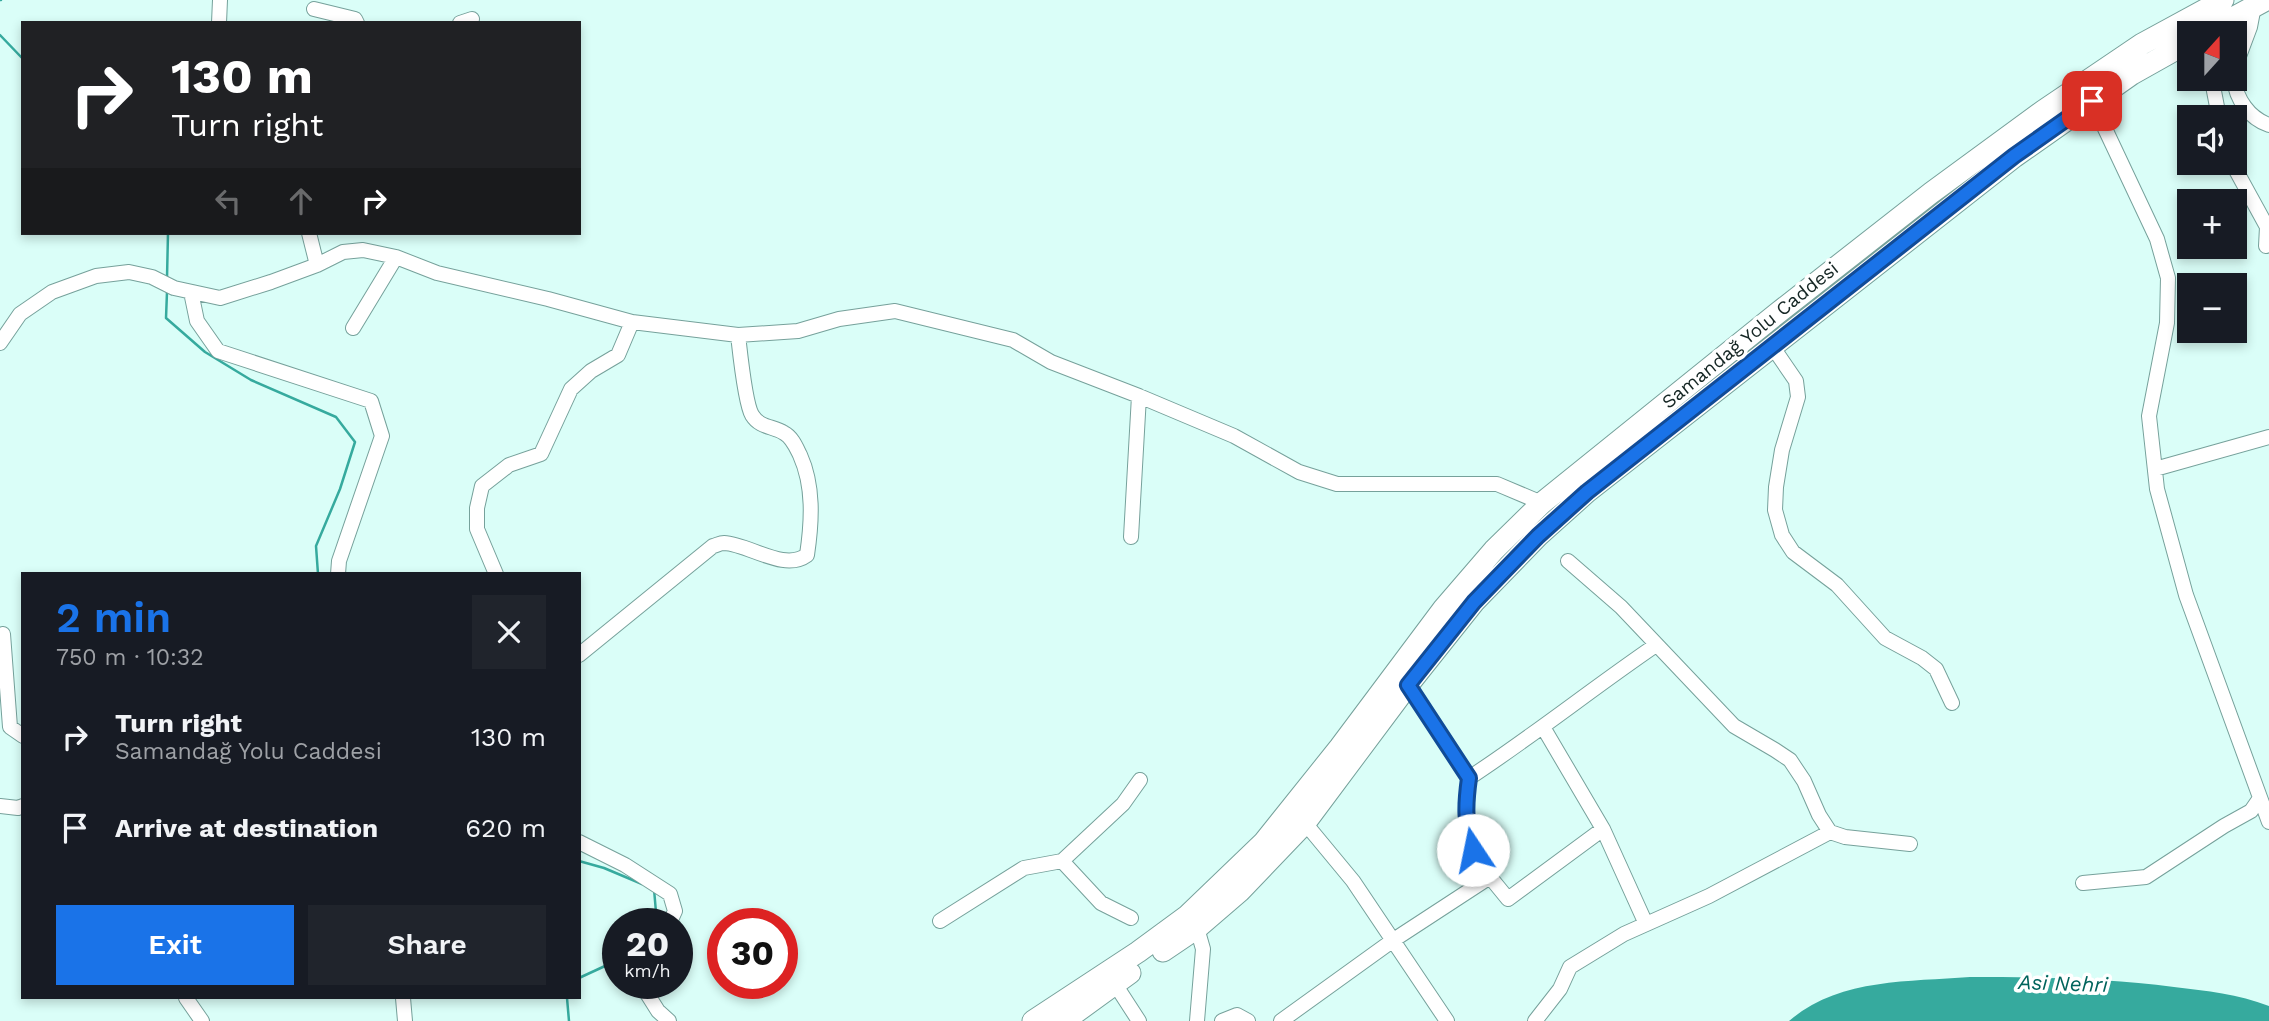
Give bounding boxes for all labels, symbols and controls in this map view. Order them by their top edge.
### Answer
north arrow [2177,21,2247,91]
map controls [2177,21,2247,343]
text: 130 m [171,47,313,105]
icon: right [56,49,147,140]
pin [2062,71,2122,131]
icon: arrive [2073,82,2111,120]
button: sound [2177,105,2247,175]
text: Turn right [171,106,323,144]
icon: left [209,182,247,220]
icon: ahead [282,182,320,220]
icon: right [355,182,393,220]
button: + [2177,189,2247,259]
street label: Samandağ Yolu Caddesi [1657,257,1843,413]
button: − [2177,273,2247,343]
text: 2 min [56,593,171,642]
button: close [472,595,546,669]
text: 750 m · 10:32 [56,644,204,671]
text: Turn right [115,708,242,738]
icon: right [56,718,94,756]
text: 130 m [471,722,546,752]
text: Samandağ Yolu Caddesi [115,738,382,765]
icon: arrive [56,809,94,847]
text: Arrive at destination [115,813,378,843]
text: 620 m [465,813,546,843]
position arrow [1436,813,1510,887]
button: Exit [56,905,294,985]
button: Share [308,905,546,985]
speed limit sign: 30 [707,908,798,999]
text: 20 [626,923,669,965]
text: km/h [624,960,671,981]
water label: Asi Nehri [2017,969,2109,997]

